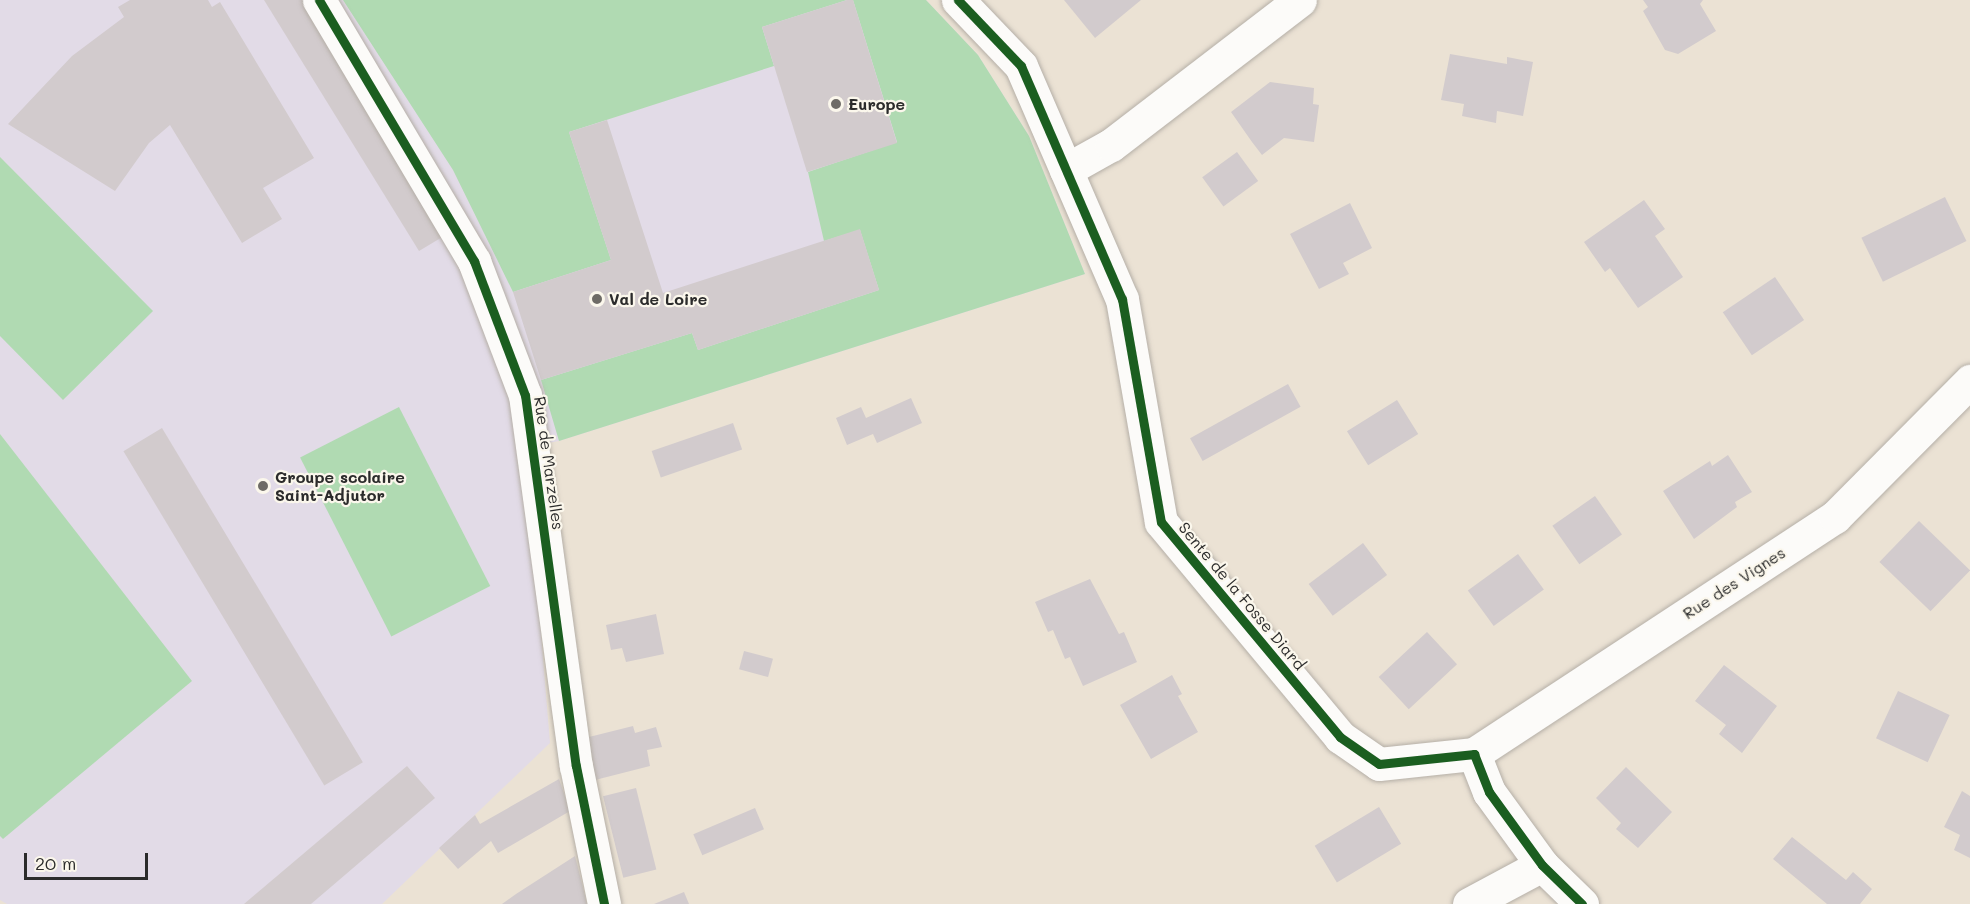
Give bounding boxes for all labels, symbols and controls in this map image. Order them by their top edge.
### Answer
place label: Europe [848,94,905,114]
marker: Europe [829,97,843,111]
place label: Val de Loire [609,289,707,309]
marker: Val de Loire [590,292,604,306]
street label: Rue de Marzelles [530,395,568,531]
place label: Groupe scolaire Saint-Adjutor [275,467,405,505]
marker: Groupe scolaire Saint-Adjutor [256,479,270,493]
street label: Sente de la Fosse Diard [1174,518,1310,674]
street label: Rue des Vignes [1679,543,1789,623]
scale bar [27,841,152,879]
text: 20 m [35,851,76,875]

